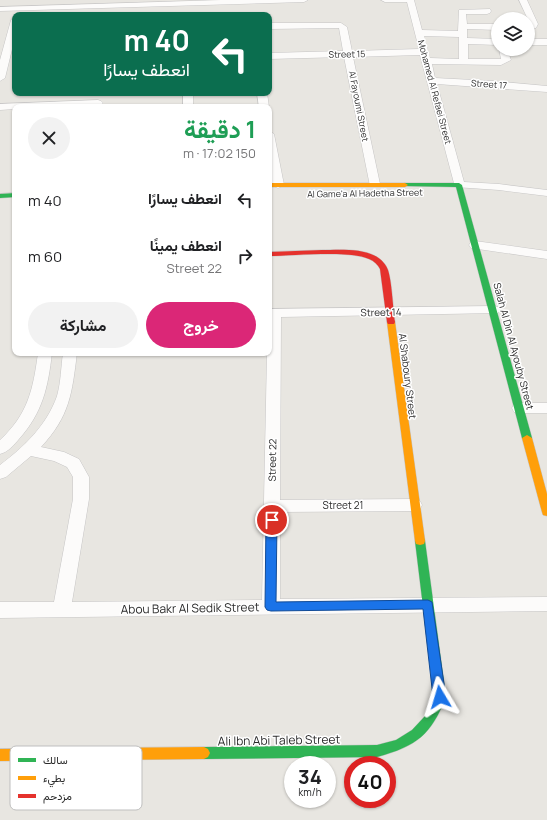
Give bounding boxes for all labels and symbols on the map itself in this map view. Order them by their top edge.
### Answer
street label: Mohamed Al Refaei Street [415,38,455,146]
street label: Street 15 [328,47,366,61]
street label: Al Fayoumi Street [346,69,372,143]
street label: Street 17 [470,76,508,92]
street label: Al Game'a Al Hadetha Street [307,185,423,201]
street label: Salah Al Din Al Ayouby Street [490,281,538,411]
street label: Street 14 [360,305,402,319]
street label: Al Shaboury Street [396,332,420,420]
street label: Street 22 [265,438,279,482]
street label: Street 21 [323,498,363,512]
pin [255,503,289,537]
street label: Abou Bakr Al Sedik Street [120,598,260,618]
position arrow [419,676,461,718]
street label: Ali Ibn Abi Taleb Street [218,730,341,750]
legend [10,746,142,810]
text: سالك [43,752,68,767]
speed limit sign: 40 [344,756,396,808]
text: بطيء [43,770,65,788]
text: مزدحم [43,788,72,804]

